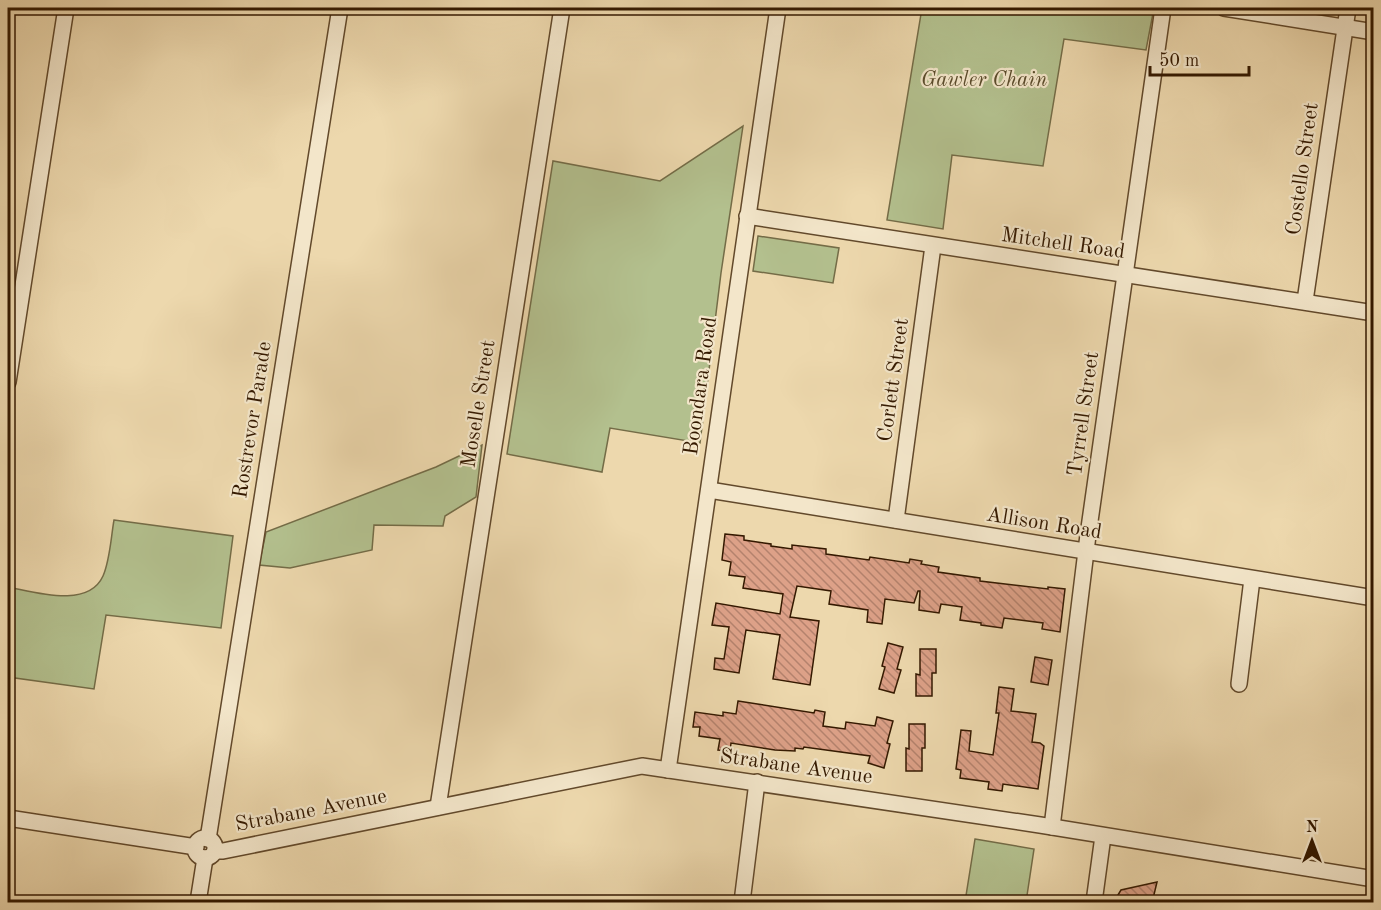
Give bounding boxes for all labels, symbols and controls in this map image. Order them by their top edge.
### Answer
scale bar [1150,39,1249,77]
text: 50 m [1159,52,1199,70]
park label: Gawler Chain [921,70,1047,91]
street label: Costello Street [1283,101,1323,237]
street label: Mitchell Road [1000,225,1126,263]
street label: Boondara Road [681,315,721,457]
street label: Corlett Street [875,317,913,443]
street label: Moselle Street [459,338,499,470]
street label: Rostrevor Parade [230,340,276,500]
street label: Tyrrell Street [1065,350,1103,478]
street label: Allison Road [985,505,1103,543]
street label: Strabane Avenue [718,746,874,788]
street label: Strabane Avenue [233,786,389,836]
north arrow [1282,811,1342,871]
text: N [1306,820,1319,836]

